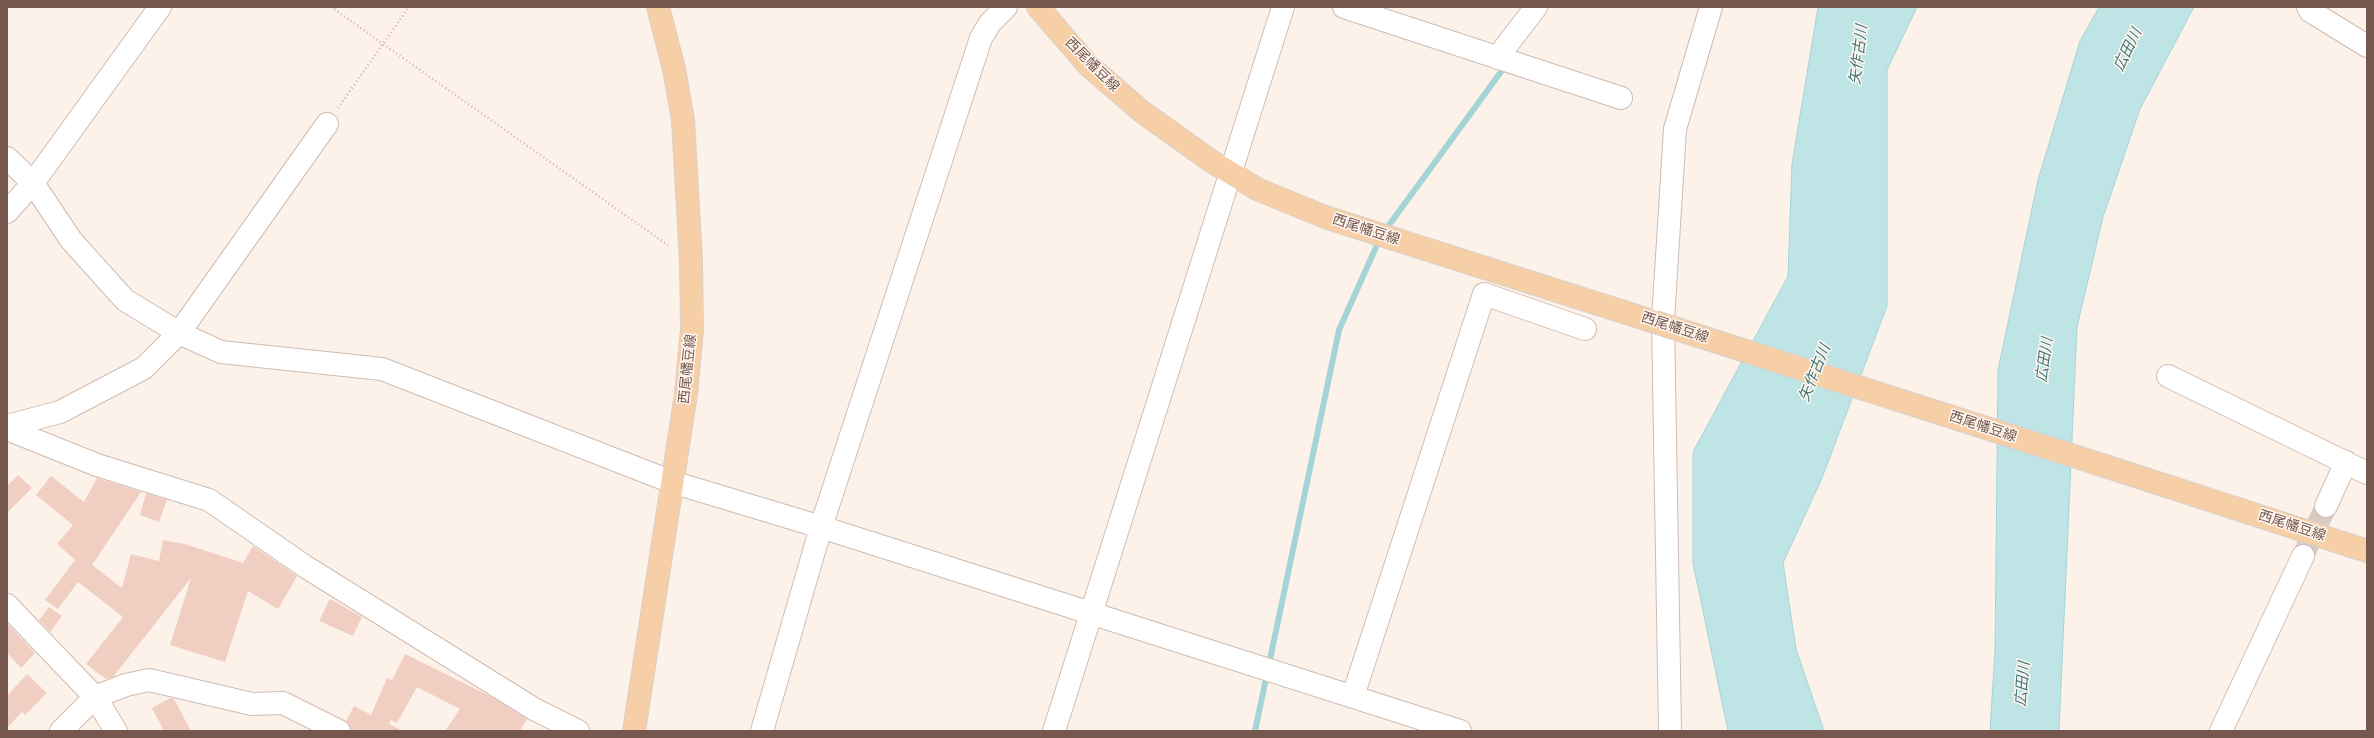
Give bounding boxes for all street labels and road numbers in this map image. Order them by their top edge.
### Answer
street label: 西尾幡豆線 [1061,34,1123,96]
street label: 西尾幡豆線 [1330,211,1402,249]
street label: 西尾幡豆線 [1639,309,1711,347]
street label: 西尾幡豆線 [676,333,700,405]
street label: 西尾幡豆線 [1947,408,2019,446]
street label: 西尾幡豆線 [2256,507,2328,545]

